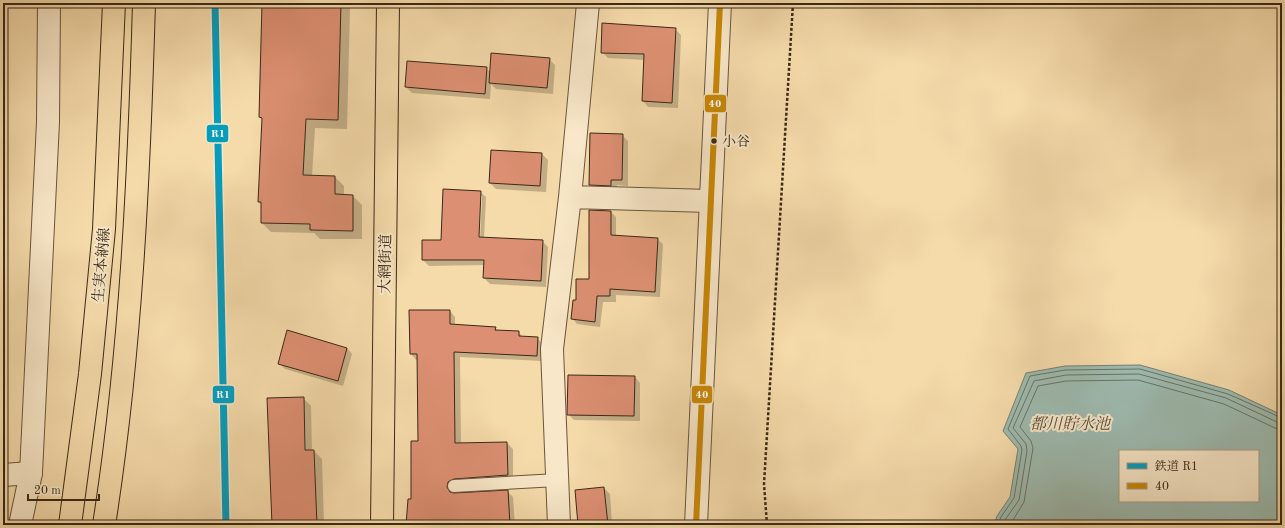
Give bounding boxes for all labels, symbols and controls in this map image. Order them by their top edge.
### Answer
line badge: 40 [704,94,727,113]
text: 40 [709,99,721,110]
line badge: R1 [206,124,229,143]
text: R1 [211,129,225,140]
place label: 小谷 [722,134,750,149]
marker: 小谷 [709,136,719,146]
street label: 生実本納線 [90,227,113,303]
street label: 大網街道 [376,234,395,294]
line badge: R1 [212,385,235,404]
line badge: 40 [691,385,713,404]
text: R1 [216,390,230,401]
text: 40 [696,390,708,401]
water label: 都川貯水池 [1030,415,1112,433]
legend [1119,450,1259,502]
text: 鉄道 R1 [1154,459,1198,473]
scale bar [28,476,99,502]
text: 40 [1155,481,1169,493]
text: 20 m [34,485,61,497]

